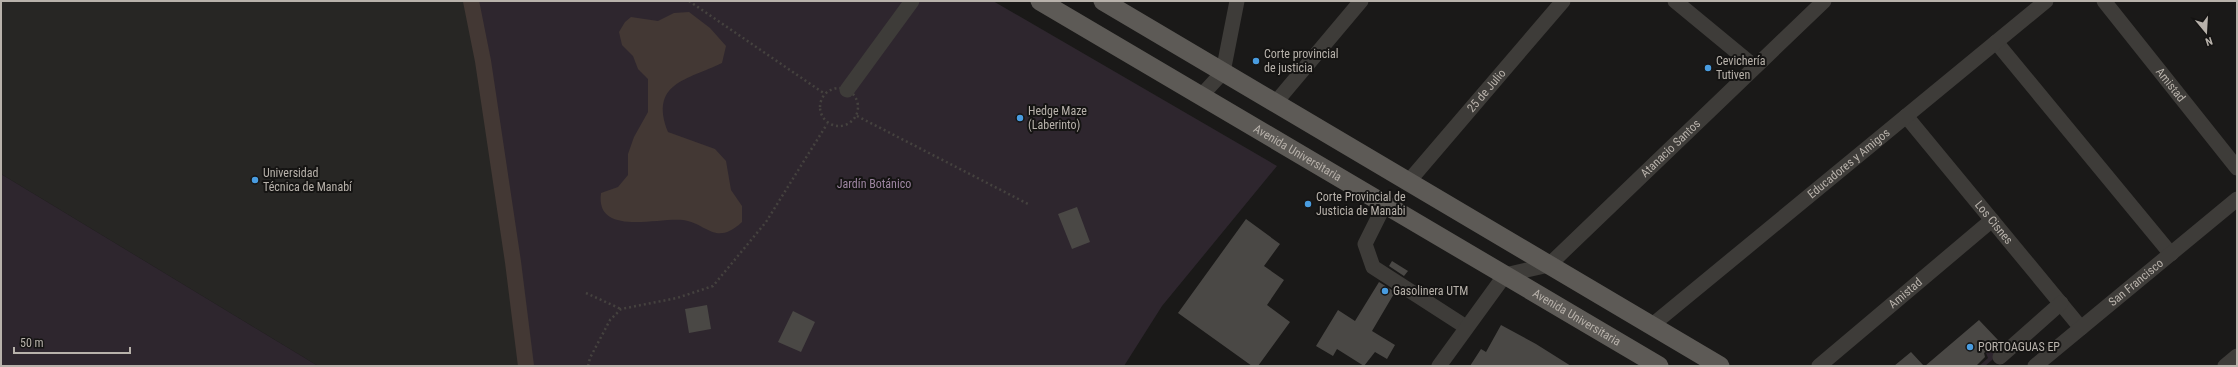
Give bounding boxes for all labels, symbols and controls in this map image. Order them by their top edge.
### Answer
north arrow [2186,12,2226,52]
text: N [2203,34,2214,48]
place label: Corte provincial de justicia [1264,47,1339,75]
place label: Cevichería Tutiven [1716,54,1766,82]
marker: Corte provincial de justicia [1251,56,1261,66]
marker: Cevichería Tutiven [1703,63,1713,73]
street label: Amistad [2153,65,2188,105]
street label: 25 de Julio [1464,66,1509,115]
place label: Hedge Maze (Laberinto) [1028,104,1087,132]
marker: Hedge Maze (Laberinto) [1015,113,1025,123]
street label: Atanacio Santos [1638,116,1703,180]
street label: Avenida Universitaria [1251,122,1344,184]
street label: Educadores y Amigos [1805,125,1893,201]
place label: Universidad Técnica de Manabí [263,166,353,194]
marker: Universidad Técnica de Manabí [250,175,260,185]
park label: Jardín Botánico [837,177,911,191]
place label: Corte Provincial de Justicia de Manabi [1316,190,1406,218]
street label: Los Cisnes [1972,198,2016,247]
marker: Corte Provincial de Justicia de Manabi [1303,199,1313,209]
street label: San Francisco [2106,256,2166,309]
street label: Amistad [1886,275,1925,311]
place label: Gasolinera UTM [1393,284,1468,298]
marker: Gasolinera UTM [1380,286,1390,296]
street label: Avenida Universitaria [1530,286,1623,349]
scale bar [14,329,130,355]
text: 50 m [20,336,44,350]
place label: PORTOAGUAS EP [1978,340,2060,354]
marker: PORTOAGUAS EP [1965,342,1975,352]

